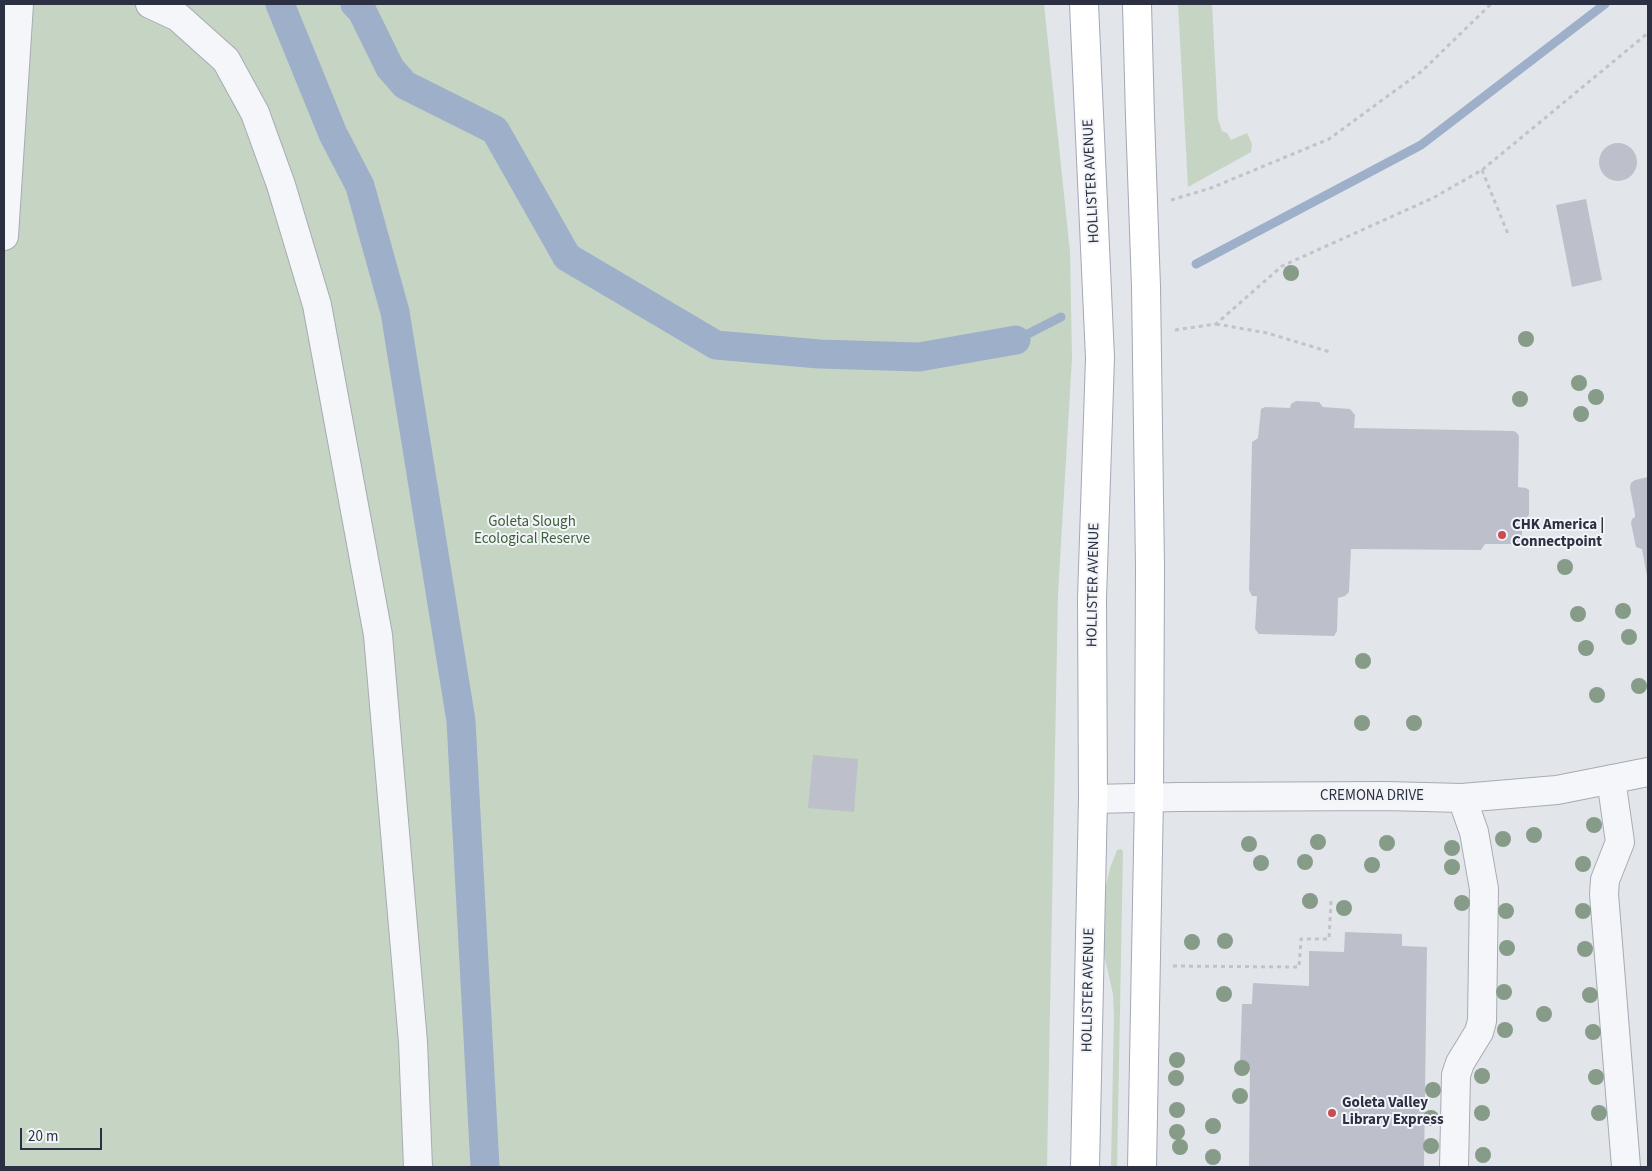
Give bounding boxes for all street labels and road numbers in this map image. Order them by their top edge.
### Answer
street label: HOLLISTER AVENUE [1080,118,1104,244]
street label: HOLLISTER AVENUE [1084,523,1104,647]
street label: CREMONA DRIVE [1320,788,1424,806]
street label: HOLLISTER AVENUE [1079,928,1099,1052]

